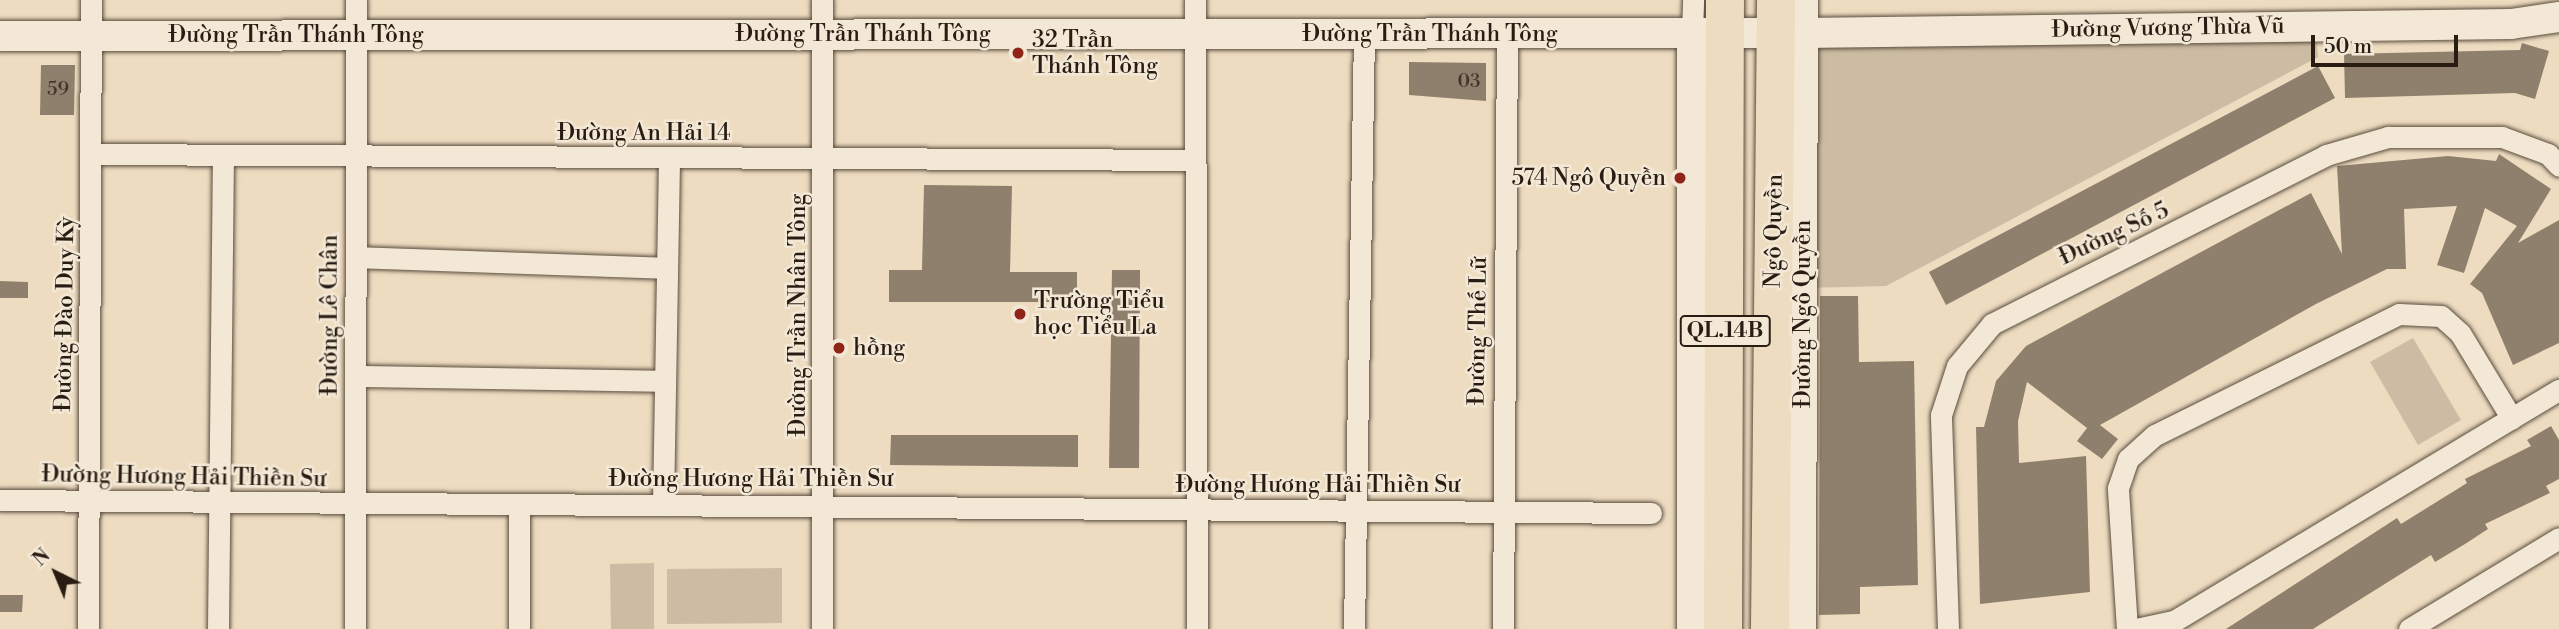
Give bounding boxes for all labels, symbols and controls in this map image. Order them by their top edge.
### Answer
street label: Đường Vương Thừa Vũ [2051,12,2285,44]
street label: Đường Trần Thánh Tông [735,20,991,48]
street label: Đường Trần Thánh Tông [1302,20,1558,48]
street label: Đường Trần Thánh Tông [168,21,424,49]
scale bar [2314,21,2461,65]
place label: 32 Trần Thánh Tông [1032,26,1158,80]
text: 50 m [2324,34,2372,60]
marker: 32 Trần Thánh Tông [1010,45,1026,61]
house number: 03 [1457,71,1481,93]
house number: 59 [47,79,69,101]
street label: Đường An Hải 14 [557,119,731,147]
place label: 574 Ngô Quyền [1512,164,1666,192]
marker: 574 Ngô Quyền [1672,170,1688,186]
street label: Ngô Quyền [1759,174,1789,288]
street label: Đường Trần Nhân Tông [784,194,812,436]
street label: Đường Số 5 [2055,197,2173,271]
street label: Đường Đào Duy Kỳ [49,216,81,412]
street label: Đường Ngô Quyền [1789,220,1817,408]
street label: Đường Lê Chân [316,235,344,395]
street label: Đường Thế Lữ [1463,257,1493,405]
place label: Trường Tiểu học Tiểu La [1034,287,1165,341]
marker: Trường Tiểu học Tiểu La [1012,306,1028,322]
road number: QL.14B [1680,314,1770,348]
place label: hồng [853,334,905,362]
marker: hồng [831,340,847,356]
street label: Đường Hương Hải Thiền Sư [41,461,327,493]
street label: Đường Hương Hải Thiền Sư [609,465,893,493]
street label: Đường Hương Hải Thiền Sư [1176,471,1460,499]
north arrow [21,538,91,608]
text: N [28,544,55,572]

